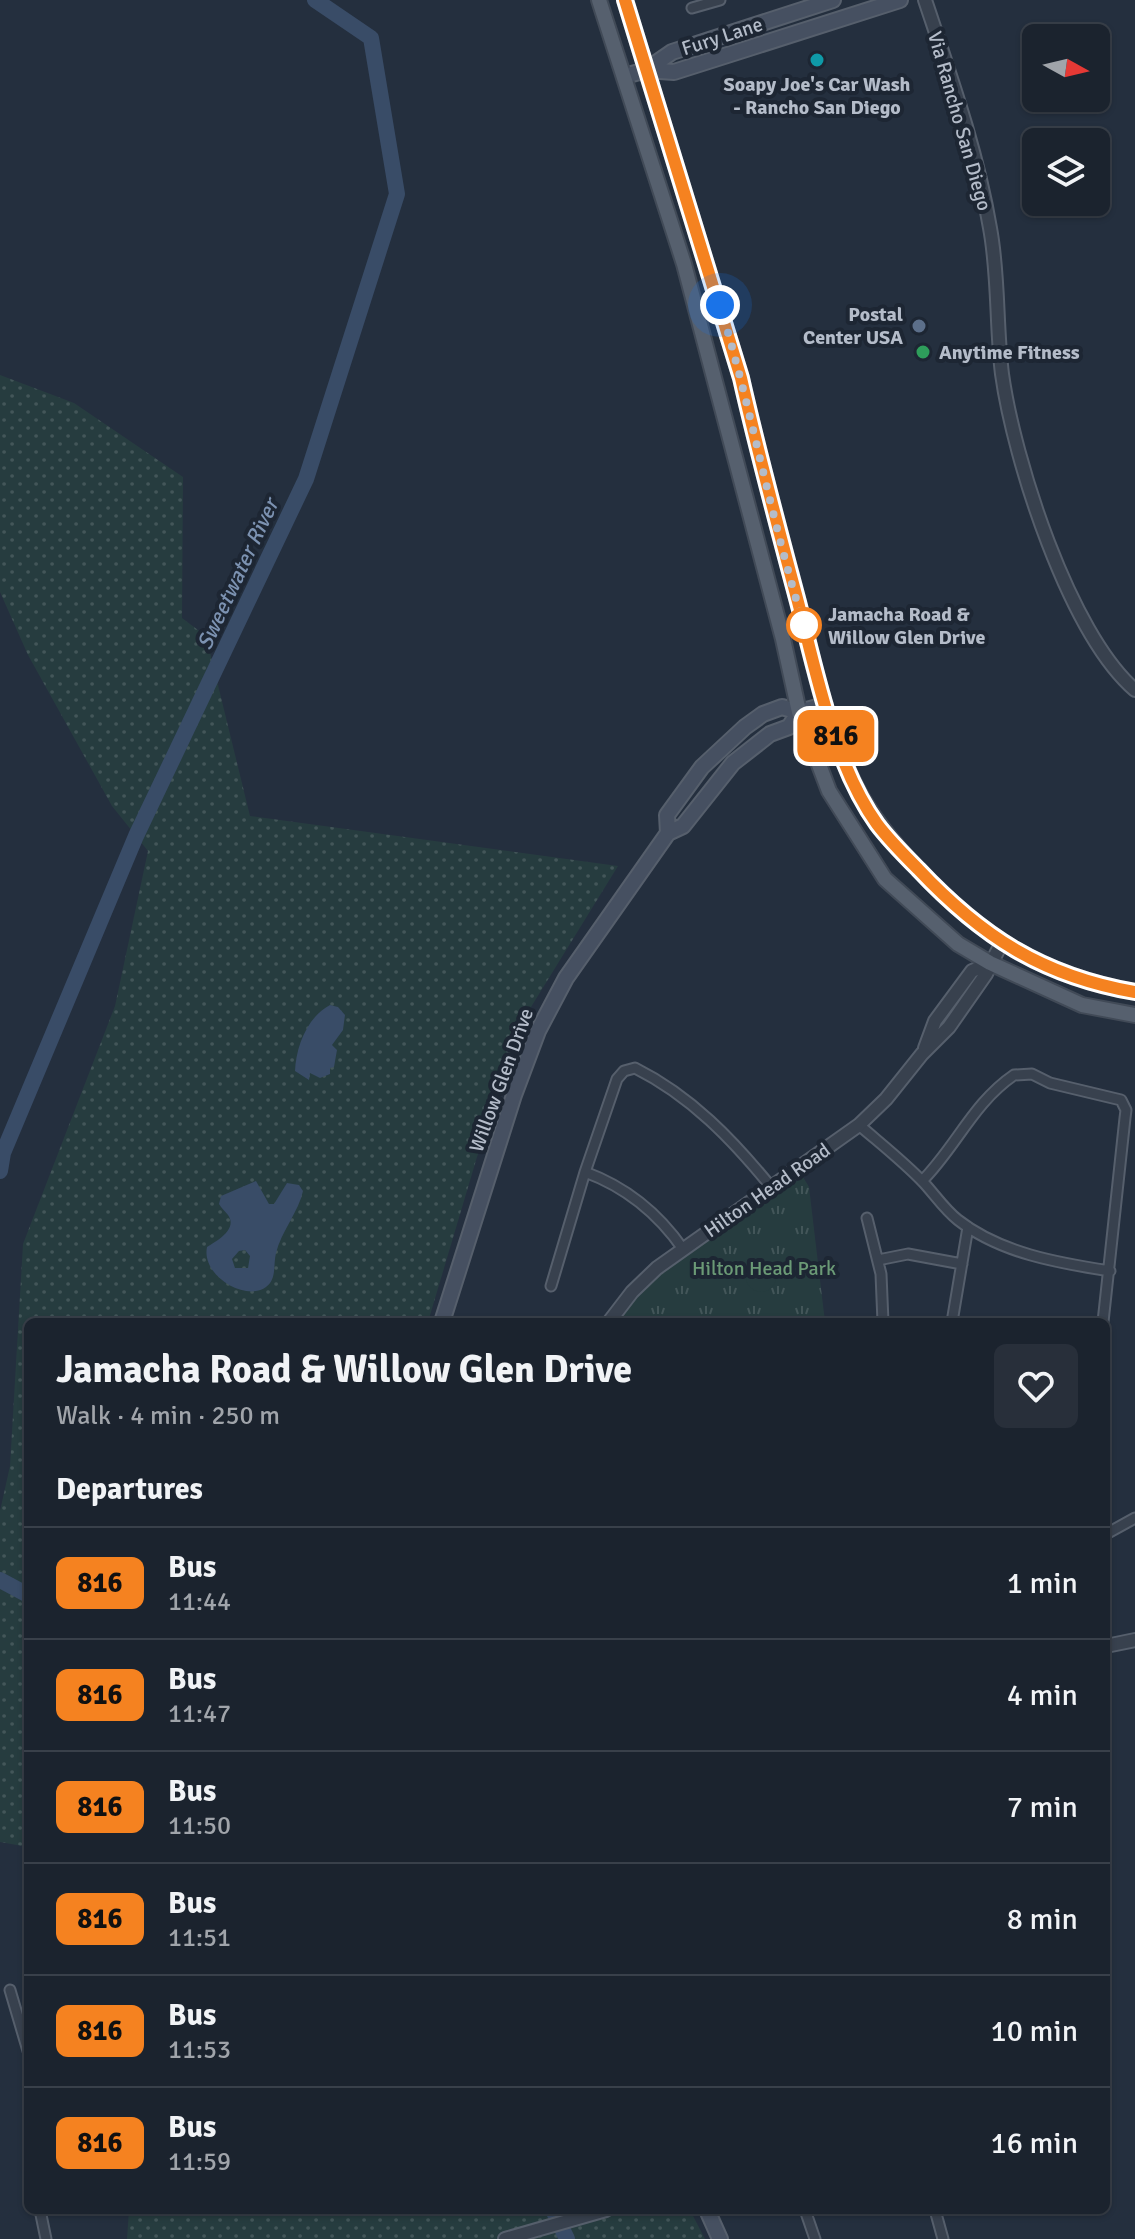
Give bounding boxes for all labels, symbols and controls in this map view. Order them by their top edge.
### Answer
street label: Fury Lane [678,12,766,61]
north arrow [1022,24,1110,112]
map controls [1022,24,1110,216]
street label: Via Rancho San Diego [922,29,997,214]
marker: Soapy Joe's Car Wash - Rancho San Diego [808,51,826,69]
place label: Soapy Joe's Car Wash - Rancho San Diego [724,72,911,120]
button: layers [1022,128,1110,216]
your location [700,285,740,325]
place label: Postal Center USA [803,302,903,350]
marker: Postal Center USA [910,317,928,335]
place label: Anytime Fitness [939,340,1080,365]
marker: Anytime Fitness [914,343,932,361]
water label: Sweetwater River [191,492,285,654]
place label: Jamacha Road & Willow Glen Drive [828,602,985,650]
marker: Jamacha Road & Willow Glen Drive [787,608,821,642]
line badge: 816 [790,710,882,762]
text: 816 [813,719,859,753]
street label: Willow Glen Drive [464,1005,539,1156]
street label: Hilton Head Road [699,1138,835,1243]
park label: Hilton Head Park [692,1256,836,1281]
button: heart [994,1344,1078,1428]
text: Jamacha Road & Willow Glen Drive [56,1346,632,1393]
text: Walk · 4 min · 250 m [56,1400,280,1432]
text: Departures [56,1471,203,1508]
text: Bus [168,1549,216,1586]
text: 1 min [1007,1565,1078,1602]
text: 816 [77,1566,123,1600]
text: 11:44 [168,1586,231,1618]
text: Bus [168,1661,216,1698]
text: 4 min [1007,1677,1078,1714]
text: 816 [77,1678,123,1712]
text: 11:47 [168,1698,231,1730]
text: Bus [168,1773,216,1810]
text: 7 min [1007,1789,1078,1826]
text: 816 [77,1790,123,1824]
text: 11:50 [168,1810,231,1842]
text: Bus [168,1885,216,1922]
text: 8 min [1007,1901,1078,1938]
text: 816 [77,1902,123,1936]
text: 11:51 [168,1922,231,1954]
text: Bus [168,1997,216,2034]
text: 10 min [991,2013,1078,2050]
text: 816 [77,2014,123,2048]
text: 11:53 [168,2034,231,2066]
text: Bus [168,2109,216,2146]
text: 16 min [991,2125,1078,2162]
text: 816 [77,2126,123,2160]
text: 11:59 [168,2146,231,2178]

